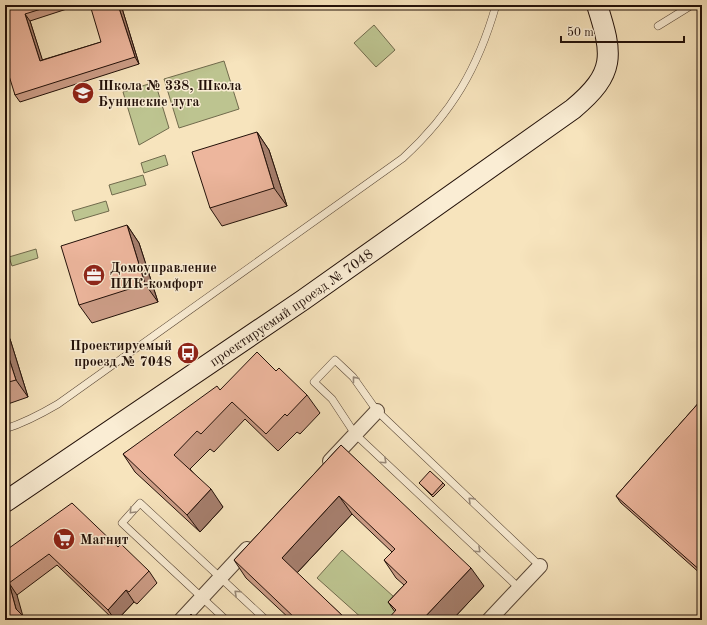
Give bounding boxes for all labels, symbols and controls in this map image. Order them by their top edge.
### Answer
scale bar [561,18,684,44]
text: 50 m [567,26,594,39]
place label: Школа № 338, Школа Бунинские луга [98,79,242,109]
school or university icon: Школа № 338, Школа Бунинские луга [70,80,96,106]
street label: проектируемый проезд № 7048 [207,247,376,369]
place label: Домоуправление ПИК-комфорт [110,261,217,292]
office icon: Домоуправление ПИК-комфорт [81,262,107,288]
place label: Проектируемый проезд № 7048 [70,339,172,369]
bus stop icon: Проектируемый проезд № 7048 [175,340,201,366]
one-way arrow [352,377,359,384]
one-way arrow [379,456,387,463]
one-way arrow [468,498,476,505]
one-way arrow [130,506,137,514]
supermarket icon: Магнит [51,526,77,552]
place label: Магнит [80,533,129,547]
one-way arrow [473,545,481,553]
one-way arrow [234,591,242,598]

